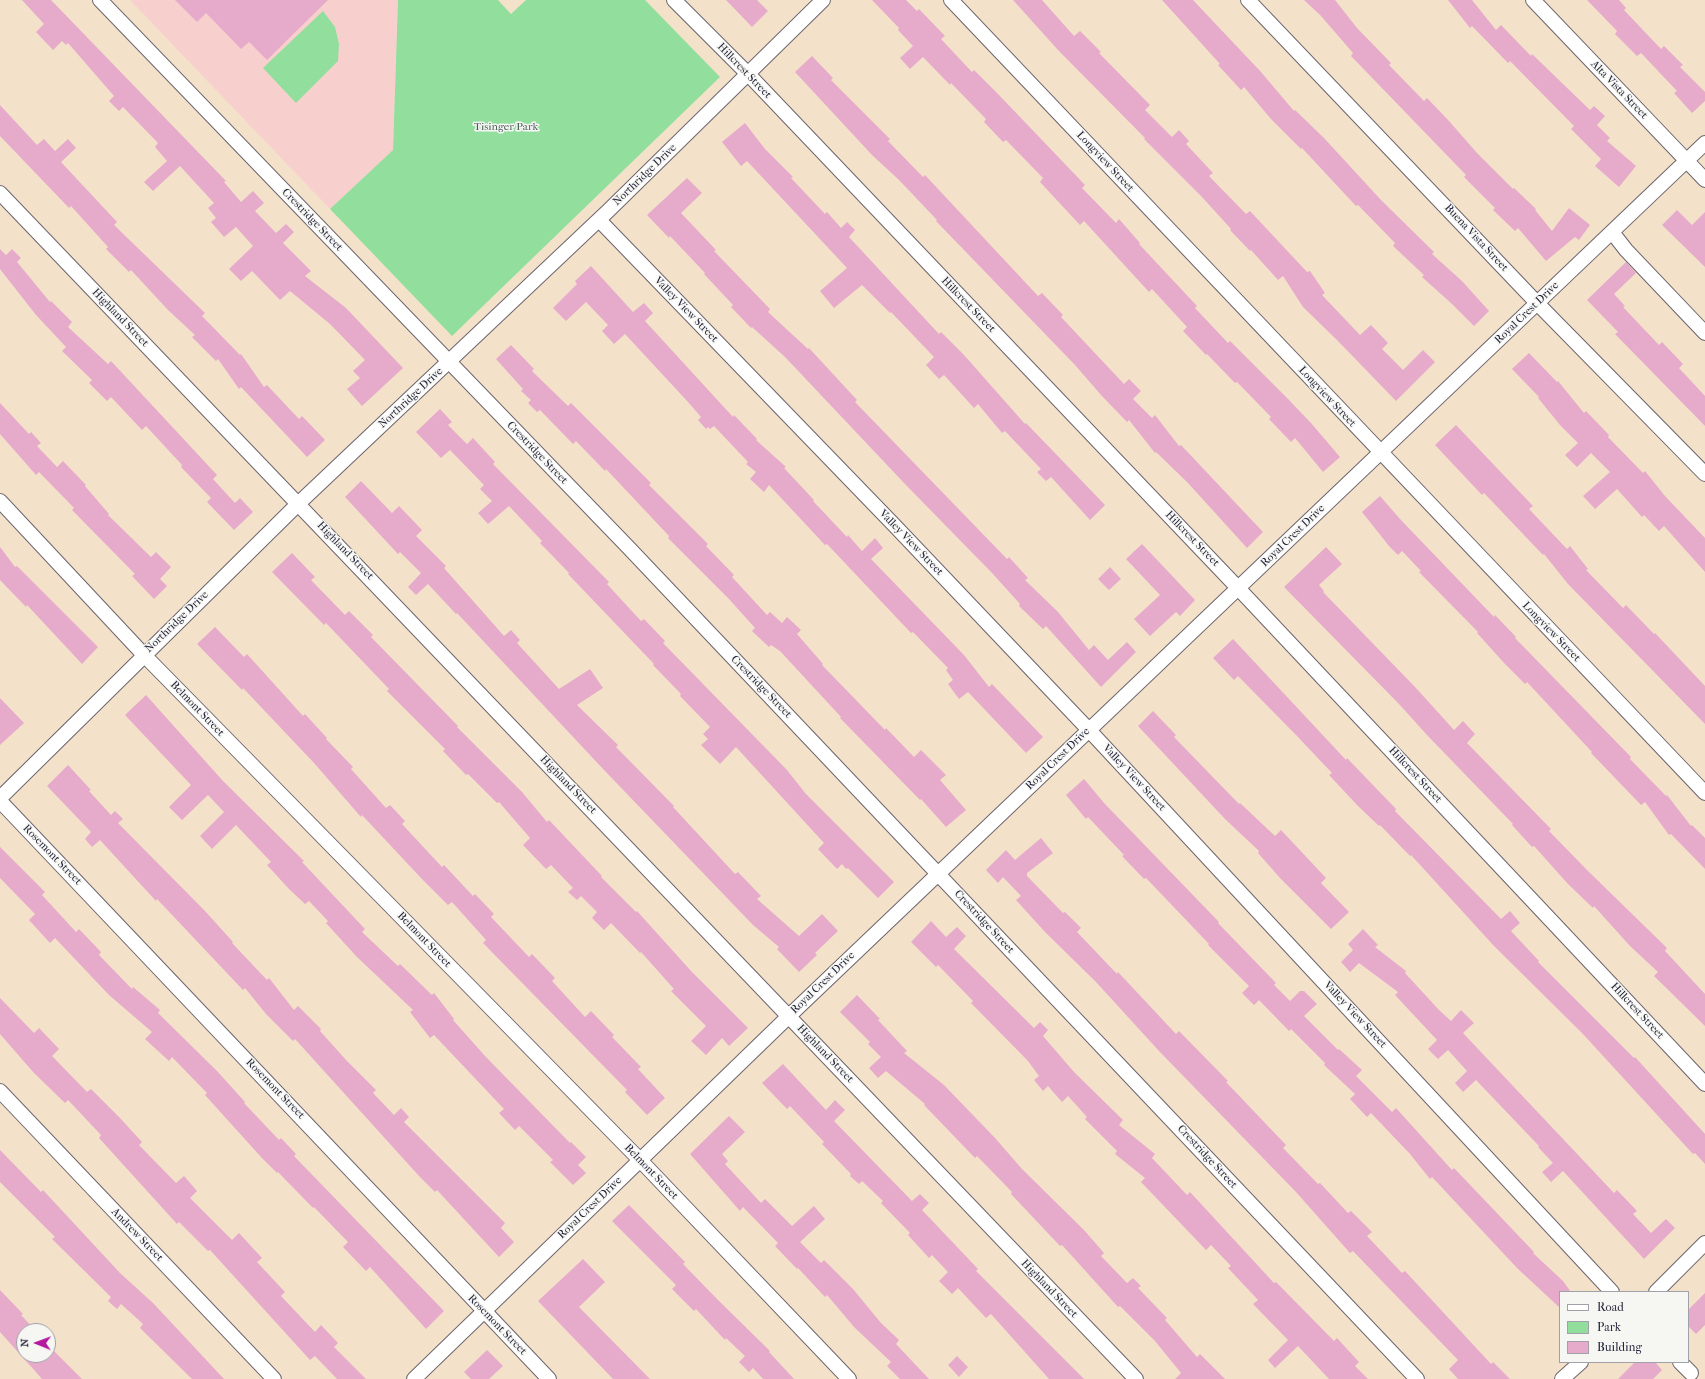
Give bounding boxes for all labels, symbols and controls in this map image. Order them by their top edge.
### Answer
street label: Hillcrest Street [714,40,774,102]
street label: Alta Vista Street [1588,58,1650,122]
park label: Tisinger Park [474,120,538,134]
street label: Longview Street [1074,129,1136,195]
street label: Northridge Drive [611,141,679,209]
street label: Crestridge Street [279,186,345,254]
street label: Buena Vista Street [1441,202,1511,274]
street label: Valley View Street [651,274,721,346]
street label: Hillcrest Street [938,274,998,336]
street label: Royal Crest Drive [1492,279,1562,347]
street label: Highland Street [89,286,151,350]
street label: Longview Street [1296,364,1358,430]
street label: Northridge Drive [376,365,446,431]
street label: Crestridge Street [504,419,570,487]
street label: Royal Crest Drive [1258,502,1328,570]
street label: Valley View Street [876,507,946,579]
street label: Hillcrest Street [1162,508,1222,570]
street label: Highland Street [314,519,376,583]
street label: Northridge Drive [143,588,211,656]
street label: Longview Street [1519,599,1583,665]
street label: Crestridge Street [728,653,794,721]
street label: Belmont Street [167,679,227,739]
street label: Royal Crest Drive [1023,725,1093,793]
street label: Valley View Street [1100,742,1168,814]
street label: Hillcrest Street [1386,744,1444,806]
street label: Highland Street [537,753,599,817]
street label: Rosemont Street [20,822,84,888]
street label: Crestridge Street [951,888,1017,956]
street label: Belmont Street [394,910,454,970]
street label: Royal Crest Drive [788,949,858,1017]
street label: Valley View Street [1321,979,1389,1051]
street label: Hillcrest Street [1608,980,1666,1042]
street label: Highland Street [794,1022,856,1086]
street label: Rosemont Street [243,1056,307,1122]
street label: Crestridge Street [1174,1123,1240,1191]
street label: Belmont Street [621,1142,681,1202]
street label: Royal Crest Drive [555,1174,625,1242]
street label: Andrew Street [108,1206,166,1264]
street label: Highland Street [1018,1257,1080,1321]
legend [1559,1291,1689,1363]
street label: Rosemont Street [465,1292,529,1358]
text: Road [1597,1300,1624,1314]
text: Park [1597,1320,1621,1334]
north arrow [16,1323,56,1363]
text: N [18,1339,31,1347]
text: Building [1597,1340,1642,1354]

